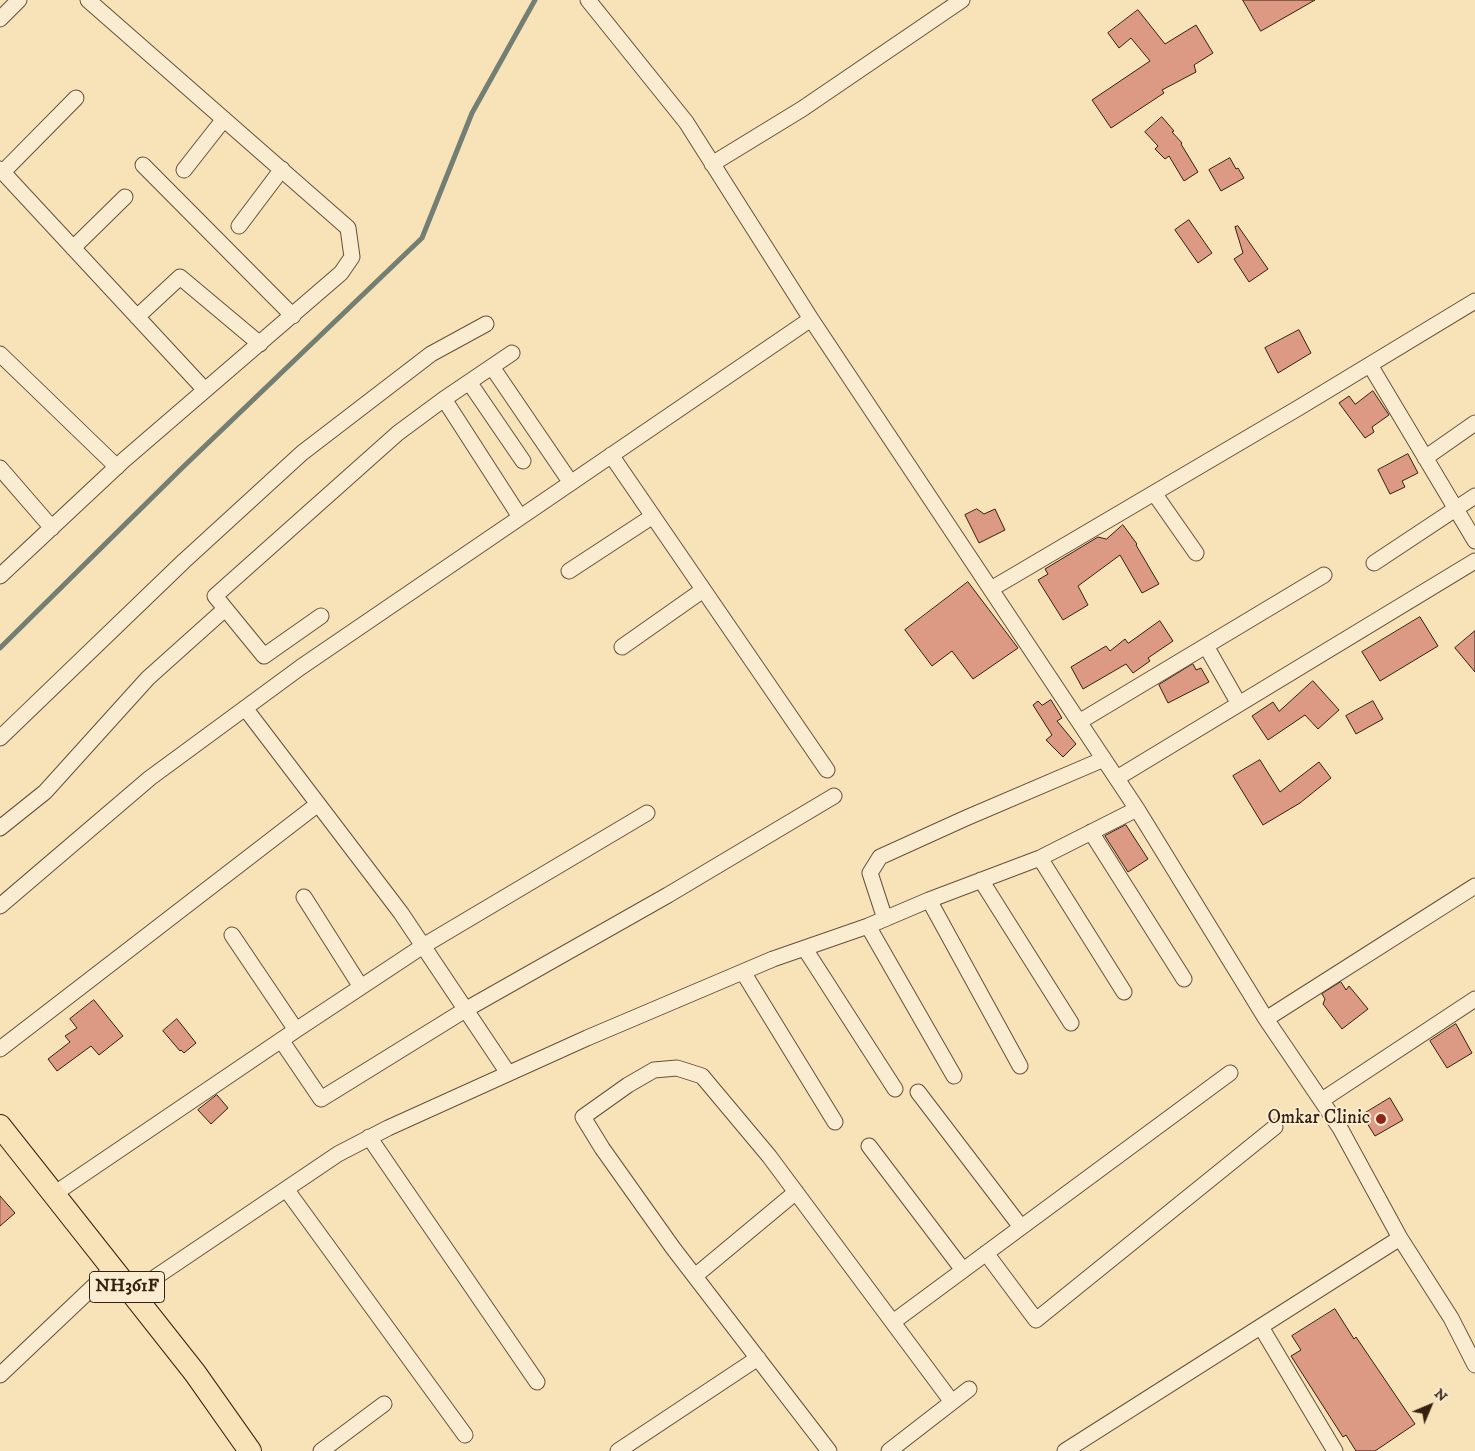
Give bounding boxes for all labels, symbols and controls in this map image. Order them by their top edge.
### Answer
place label: Omkar Clinic [1267,1108,1370,1130]
marker: Omkar Clinic [1374,1112,1388,1126]
road number: NH361F [90,1272,164,1302]
north arrow [1405,1381,1455,1431]
text: N [1430,1385,1451,1406]

